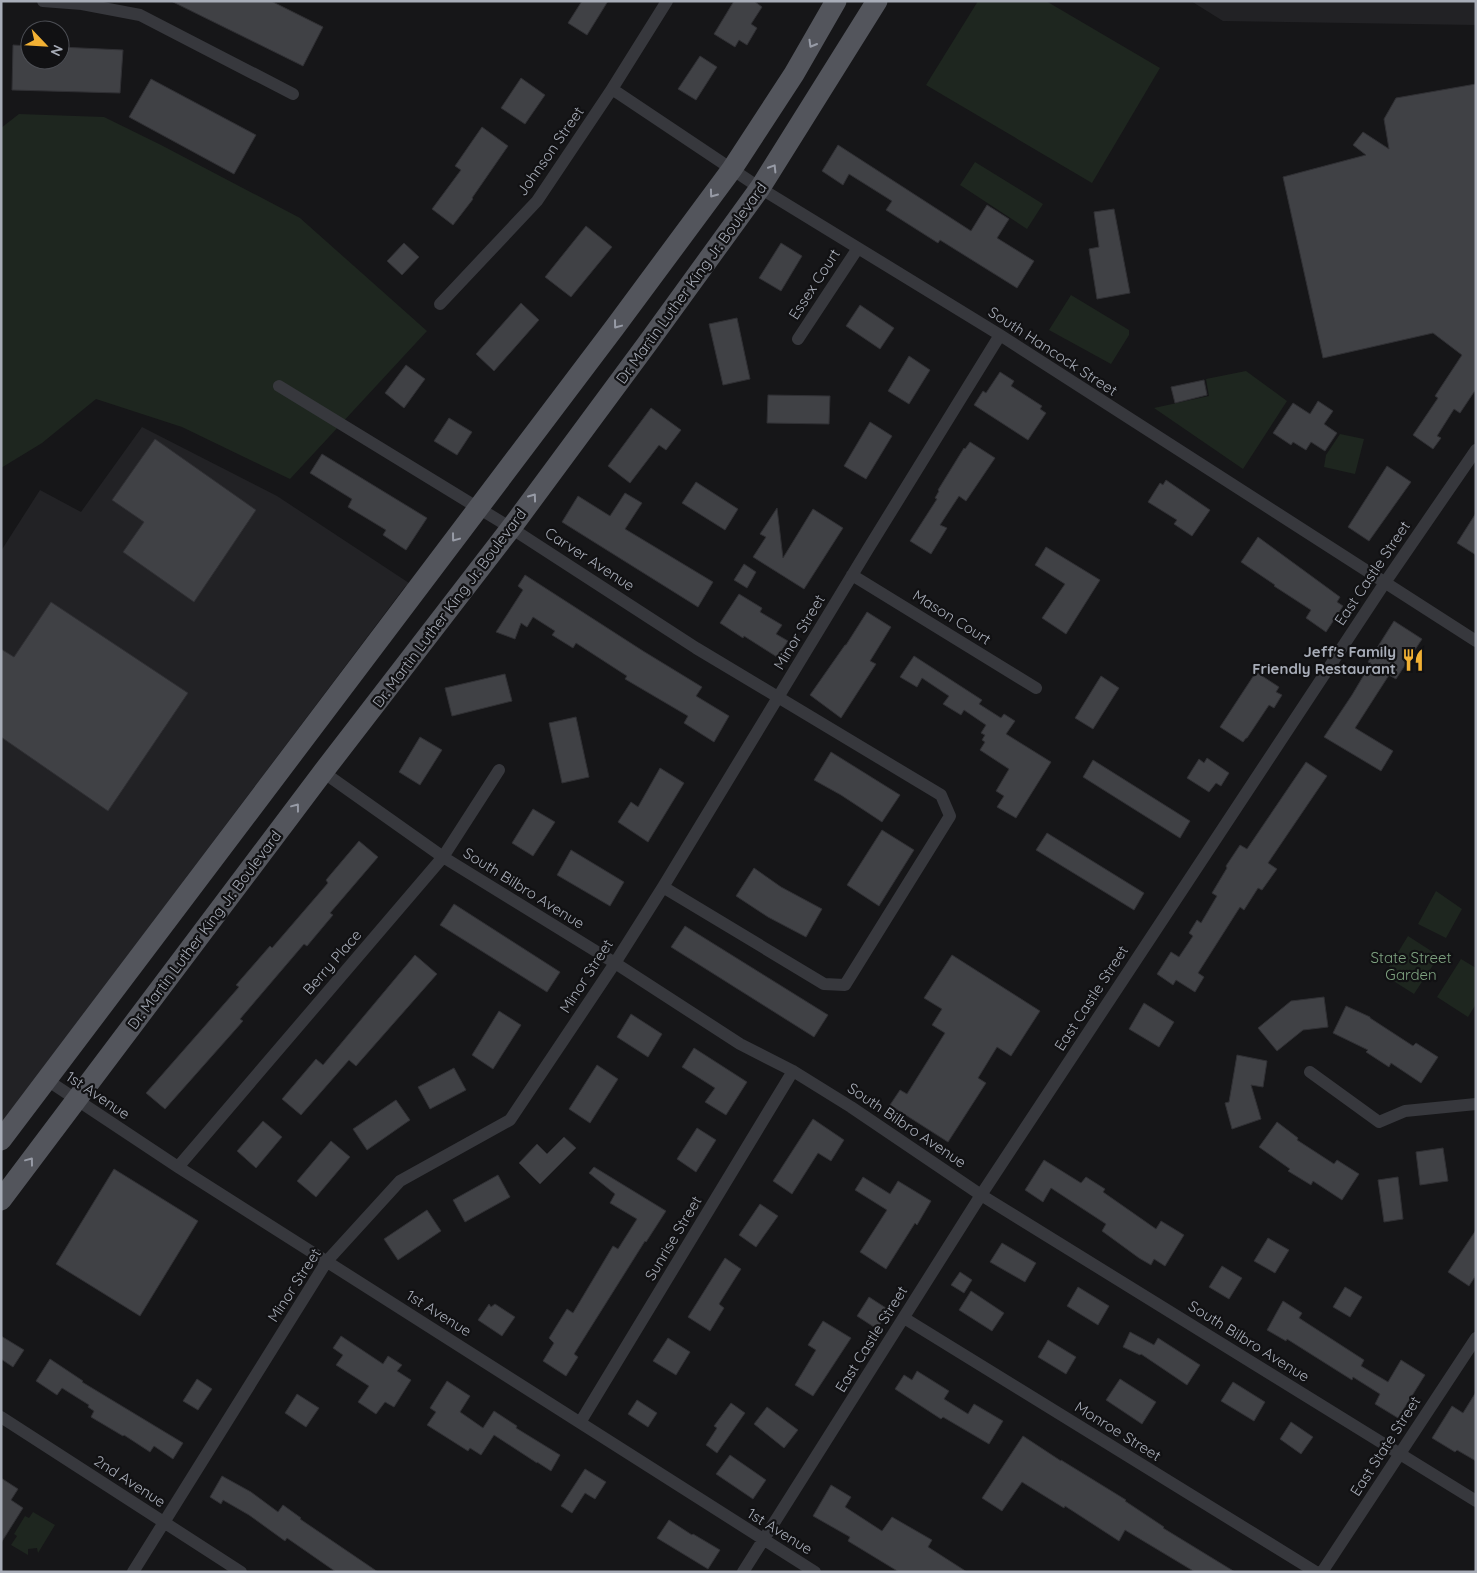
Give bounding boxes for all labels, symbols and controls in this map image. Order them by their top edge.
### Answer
north arrow [20,20,70,70]
one-way arrow [808,38,818,47]
text: N [46,42,67,59]
street label: Johnson Street [512,103,588,199]
one-way arrow [767,164,777,173]
street label: Dr. Martin Luther King Jr. Boulevard [612,179,770,387]
one-way arrow [710,188,719,198]
street label: Essex Court [784,245,844,323]
street label: South Hancock Street [985,302,1121,400]
one-way arrow [614,319,622,328]
one-way arrow [528,494,536,503]
street label: Dr. Martin Luther King Jr. Boulevard [368,505,530,711]
street label: East Castle Street [1330,517,1414,629]
street label: Carver Avenue [542,523,638,595]
one-way arrow [452,532,461,542]
street label: Mason Court [909,585,995,649]
street label: Minor Street [769,591,829,673]
place label: Jeff's Family Friendly Restaurant [1252,642,1396,678]
restaurant icon: Jeff's Family Friendly Restaurant [1400,647,1426,673]
one-way arrow [291,804,299,813]
street label: Dr. Martin Luther King Jr. Boulevard [123,827,285,1033]
street label: South Bilbro Avenue [460,843,588,933]
street label: Berry Place [299,926,365,998]
street label: Minor Street [555,936,617,1016]
street label: East Castle Street [1050,942,1132,1054]
park label: State Street Garden [1370,948,1452,984]
street label: 1st Avenue [62,1067,134,1123]
street label: South Bilbro Avenue [844,1078,970,1172]
one-way arrow [25,1158,33,1167]
street label: Sunrise Street [640,1192,706,1284]
street label: Minor Street [263,1245,325,1325]
street label: East Castle Street [831,1282,911,1396]
street label: 1st Avenue [403,1286,475,1340]
street label: South Bilbro Avenue [1185,1296,1313,1386]
street label: East State Street [1346,1393,1424,1499]
street label: Monroe Street [1071,1397,1165,1465]
street label: 2nd Avenue [91,1451,169,1511]
street label: 1st Avenue [744,1504,816,1558]

